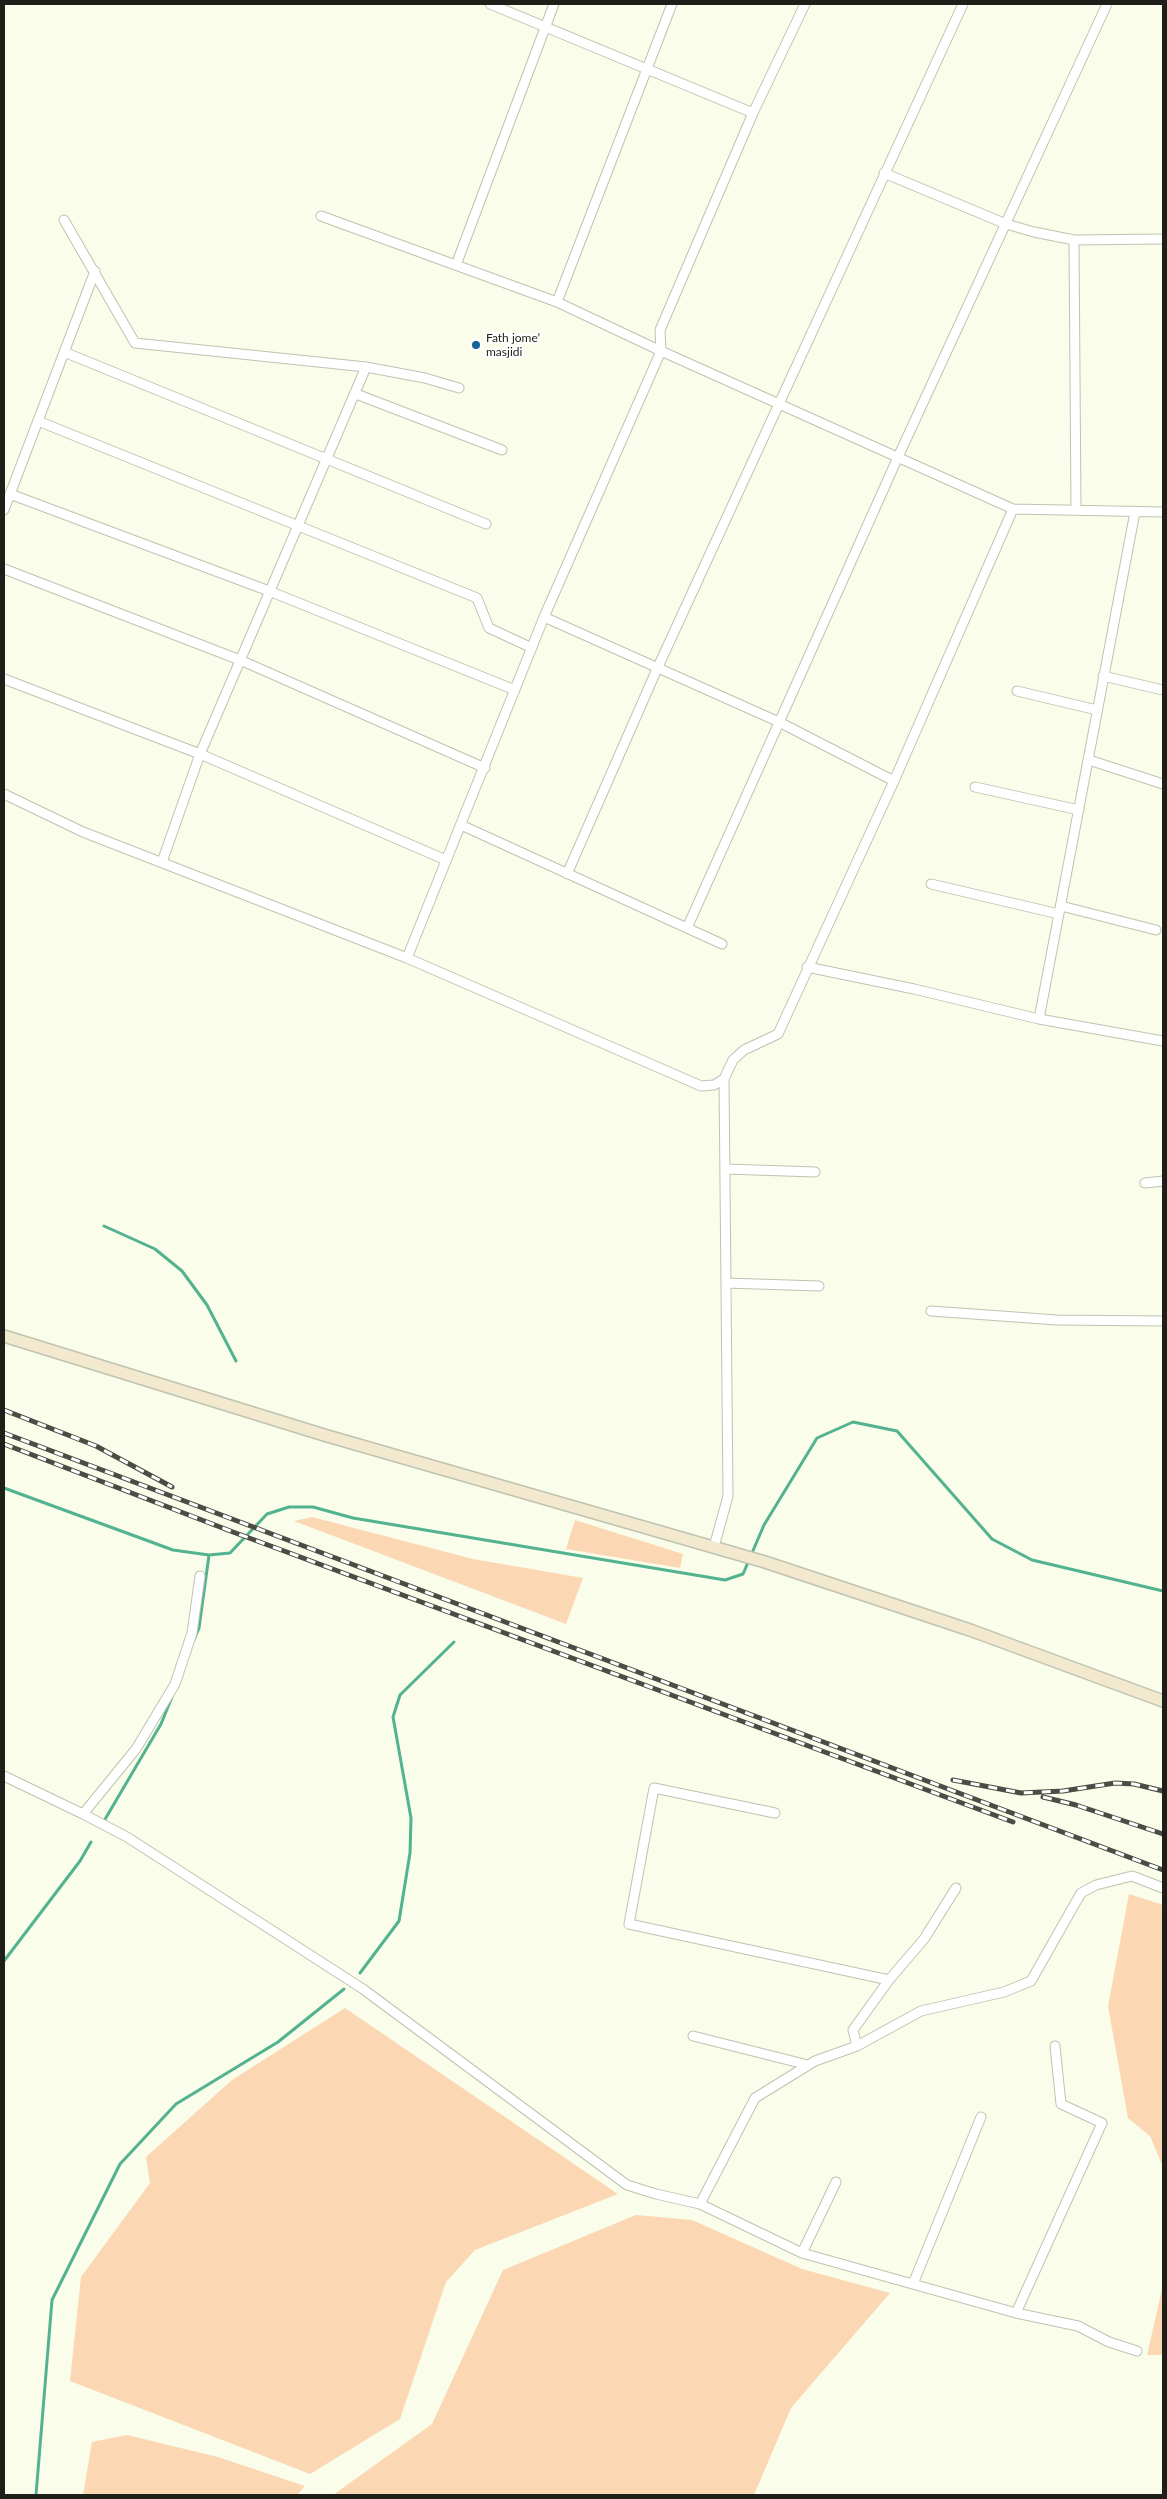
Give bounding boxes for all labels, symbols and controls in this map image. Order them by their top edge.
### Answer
place label: Fath jome’ masjidi [486,331,540,359]
marker: Fath jome’ masjidi [470,339,482,351]

